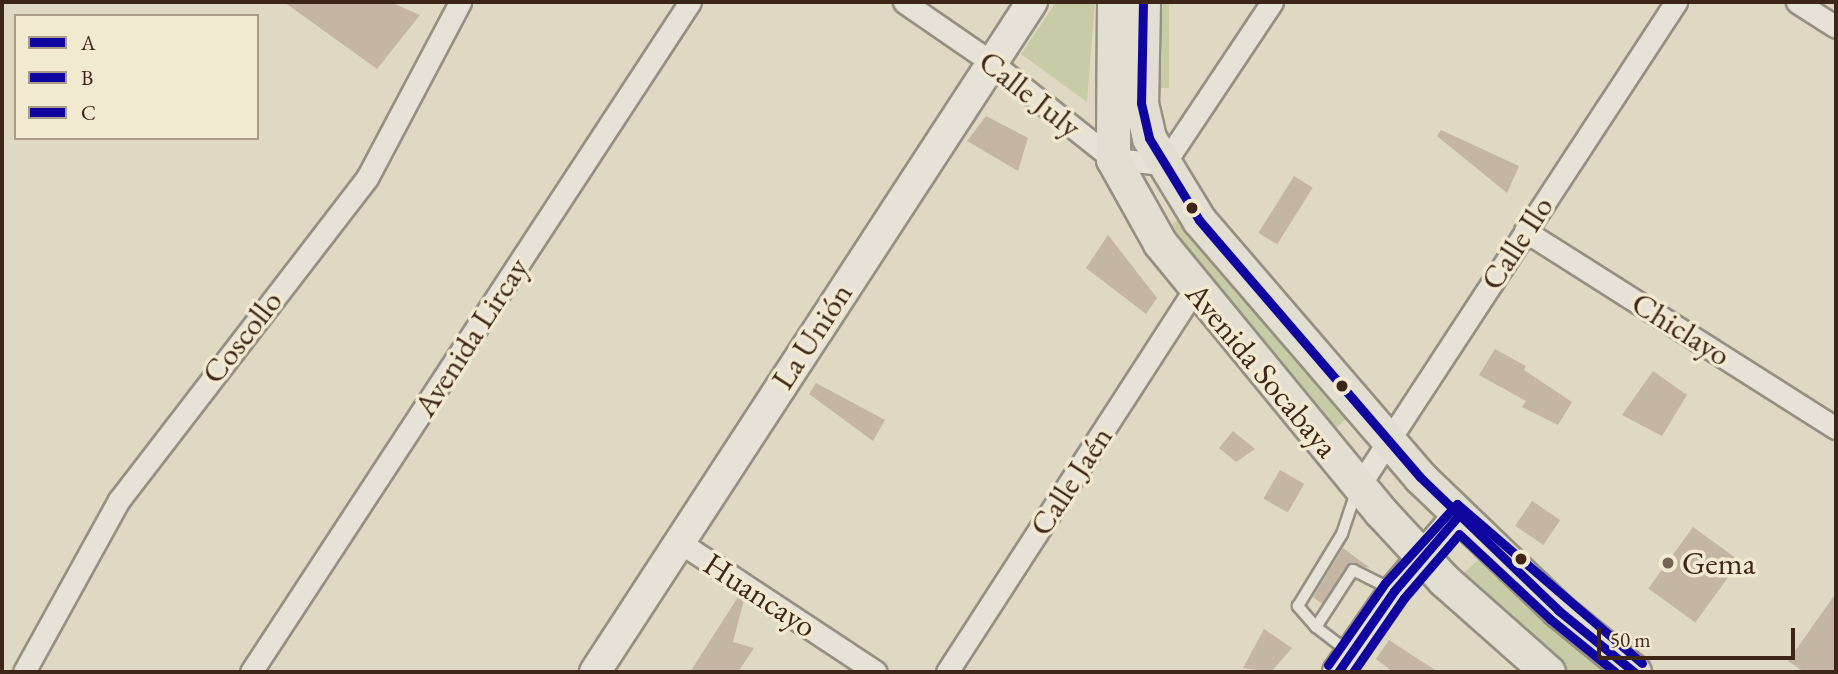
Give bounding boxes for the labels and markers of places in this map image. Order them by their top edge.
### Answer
unlabelled marker [1185,201,1199,215]
unlabelled marker [1335,379,1349,393]
place label: Gema [1682,544,1755,582]
unlabelled marker [1514,552,1528,566]
marker: Gema [1660,555,1676,571]

